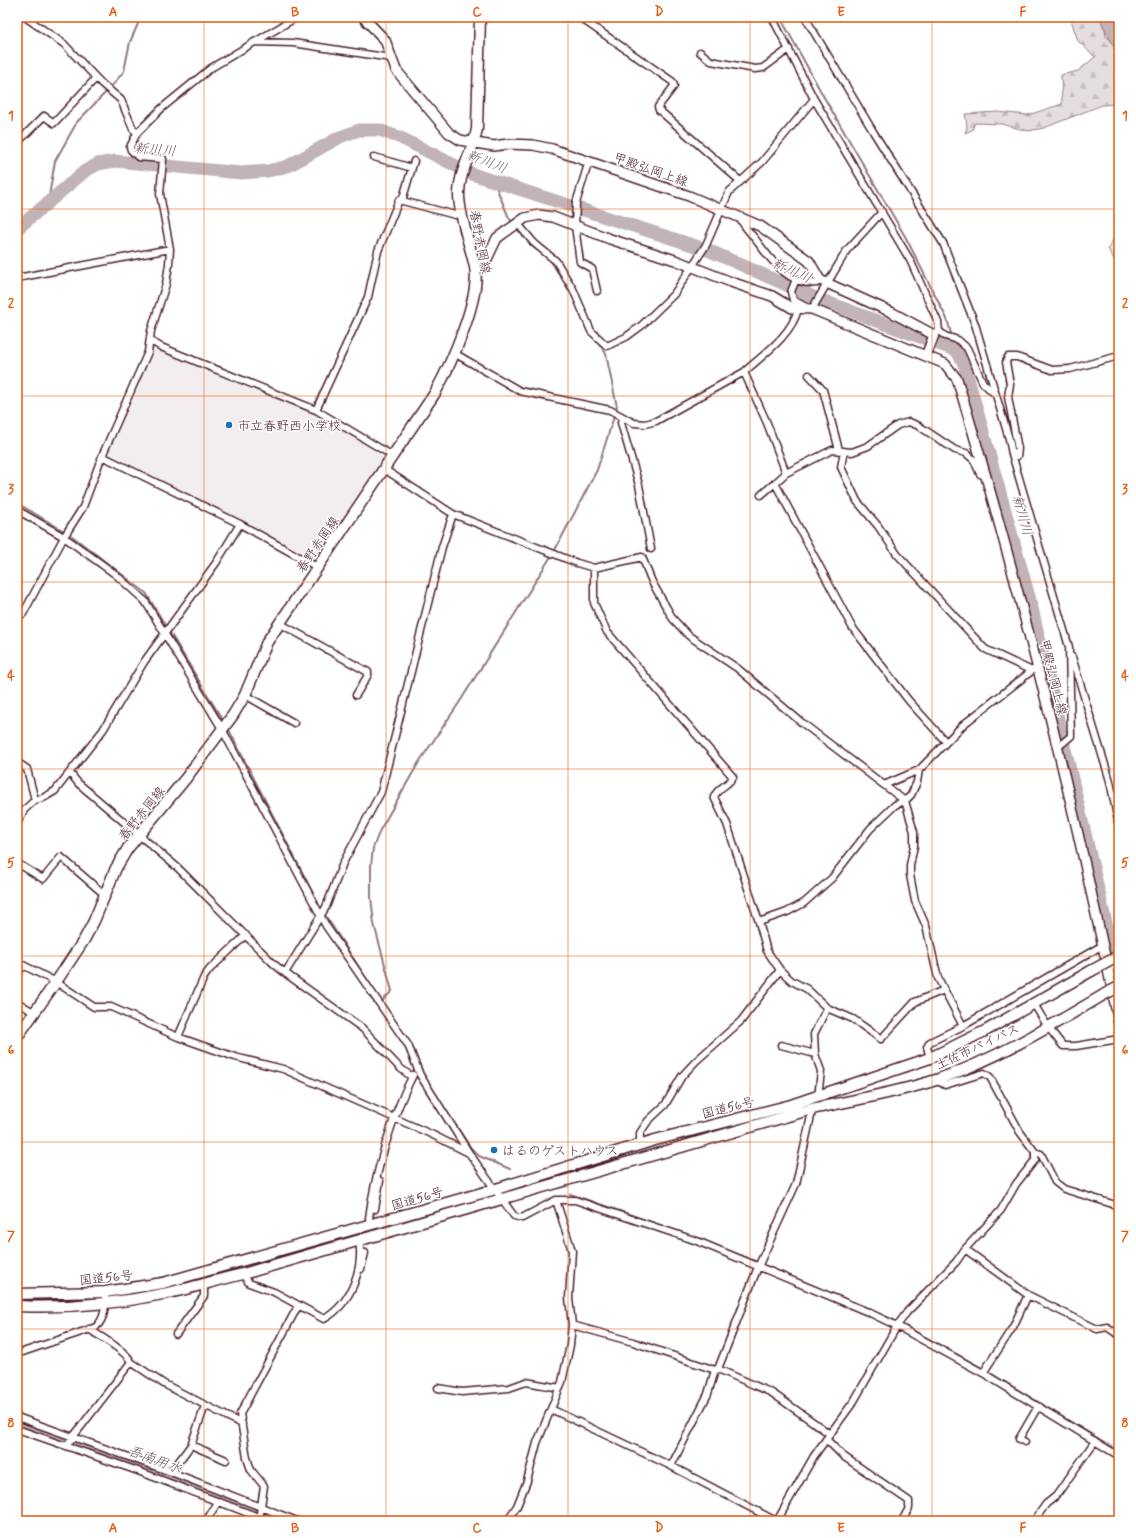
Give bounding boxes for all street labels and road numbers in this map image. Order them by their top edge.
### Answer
street label: 甲殿弘岡上線 [611,150,691,191]
street label: 春野赤岡線 [465,209,494,277]
street label: 春野赤岡線 [293,512,344,577]
street label: 甲殿弘岡上線 [1035,637,1070,718]
street label: 春野赤岡線 [115,783,170,845]
street label: 土佐市バイパス [933,1020,1022,1074]
street label: 国道56号 [700,1094,757,1123]
street label: 国道56号 [389,1184,446,1215]
street label: 国道56号 [78,1267,134,1290]

